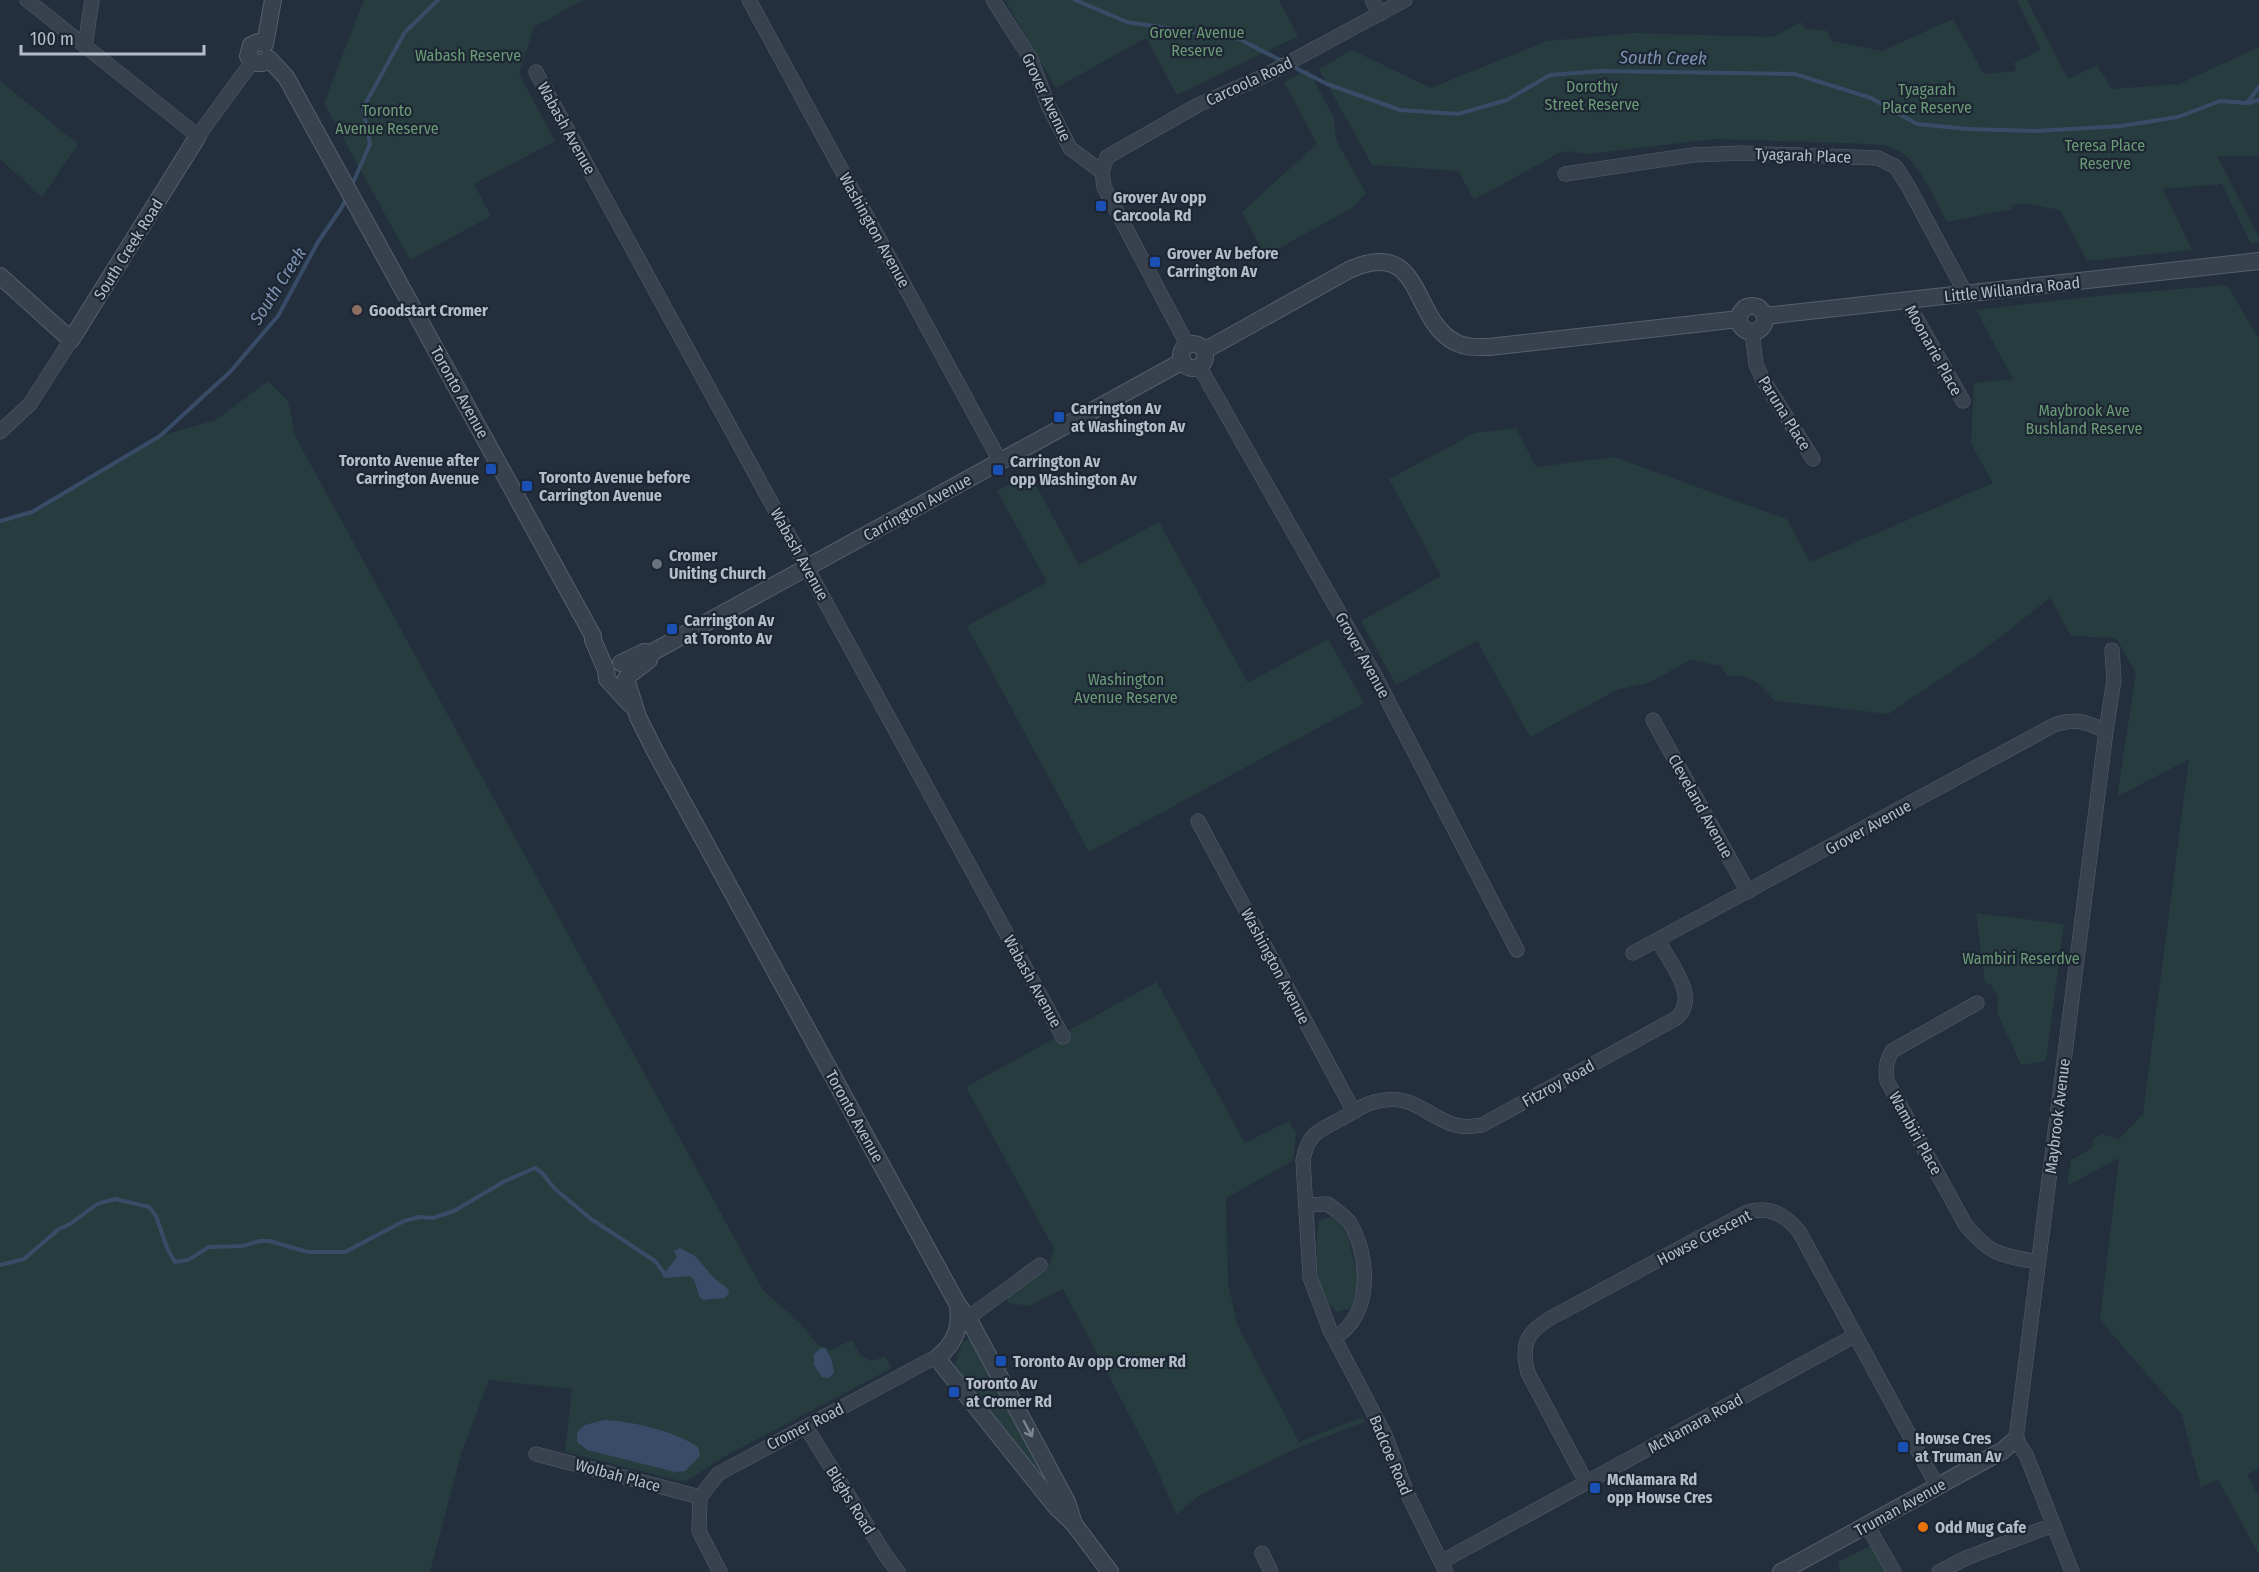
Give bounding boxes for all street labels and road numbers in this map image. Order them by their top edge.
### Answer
street label: Grover Avenue [1018,50,1075,144]
street label: Carcoola Road [1203,53,1295,110]
street label: Wabash Avenue [533,79,600,178]
street label: Tyagarah Place [1755,144,1851,167]
street label: Washington Avenue [835,170,914,291]
street label: South Creek Road [90,195,167,303]
street label: Little Willandra Road [1943,273,2081,306]
street label: Moonarie Place [1901,302,1966,399]
street label: Toronto Avenue [426,343,493,442]
street label: Paruna Place [1754,373,1815,454]
street label: Carrington Avenue [860,470,975,545]
street label: Wabash Avenue [766,505,833,604]
street label: Grover Avenue [1331,609,1394,701]
street label: Cleveland Avenue [1664,751,1737,862]
street label: Grover Avenue [1822,796,1914,859]
street label: Washington Avenue [1237,905,1314,1027]
street label: Wabash Avenue [999,932,1066,1031]
street label: Fitzroy Road [1519,1056,1598,1111]
street label: Maybrook Avenue [2041,1057,2074,1175]
street label: Toronto Avenue [821,1067,888,1166]
street label: Wambiri Place [1885,1088,1946,1178]
street label: Howse Crescent [1654,1205,1755,1269]
street label: McNamara Road [1644,1389,1746,1457]
street label: Cromer Road [763,1399,847,1454]
street label: Badcoe Road [1365,1412,1416,1498]
street label: Wolbah Place [573,1455,663,1496]
street label: Blighs Road [822,1463,879,1538]
street label: Truman Avenue [1851,1475,1949,1540]

